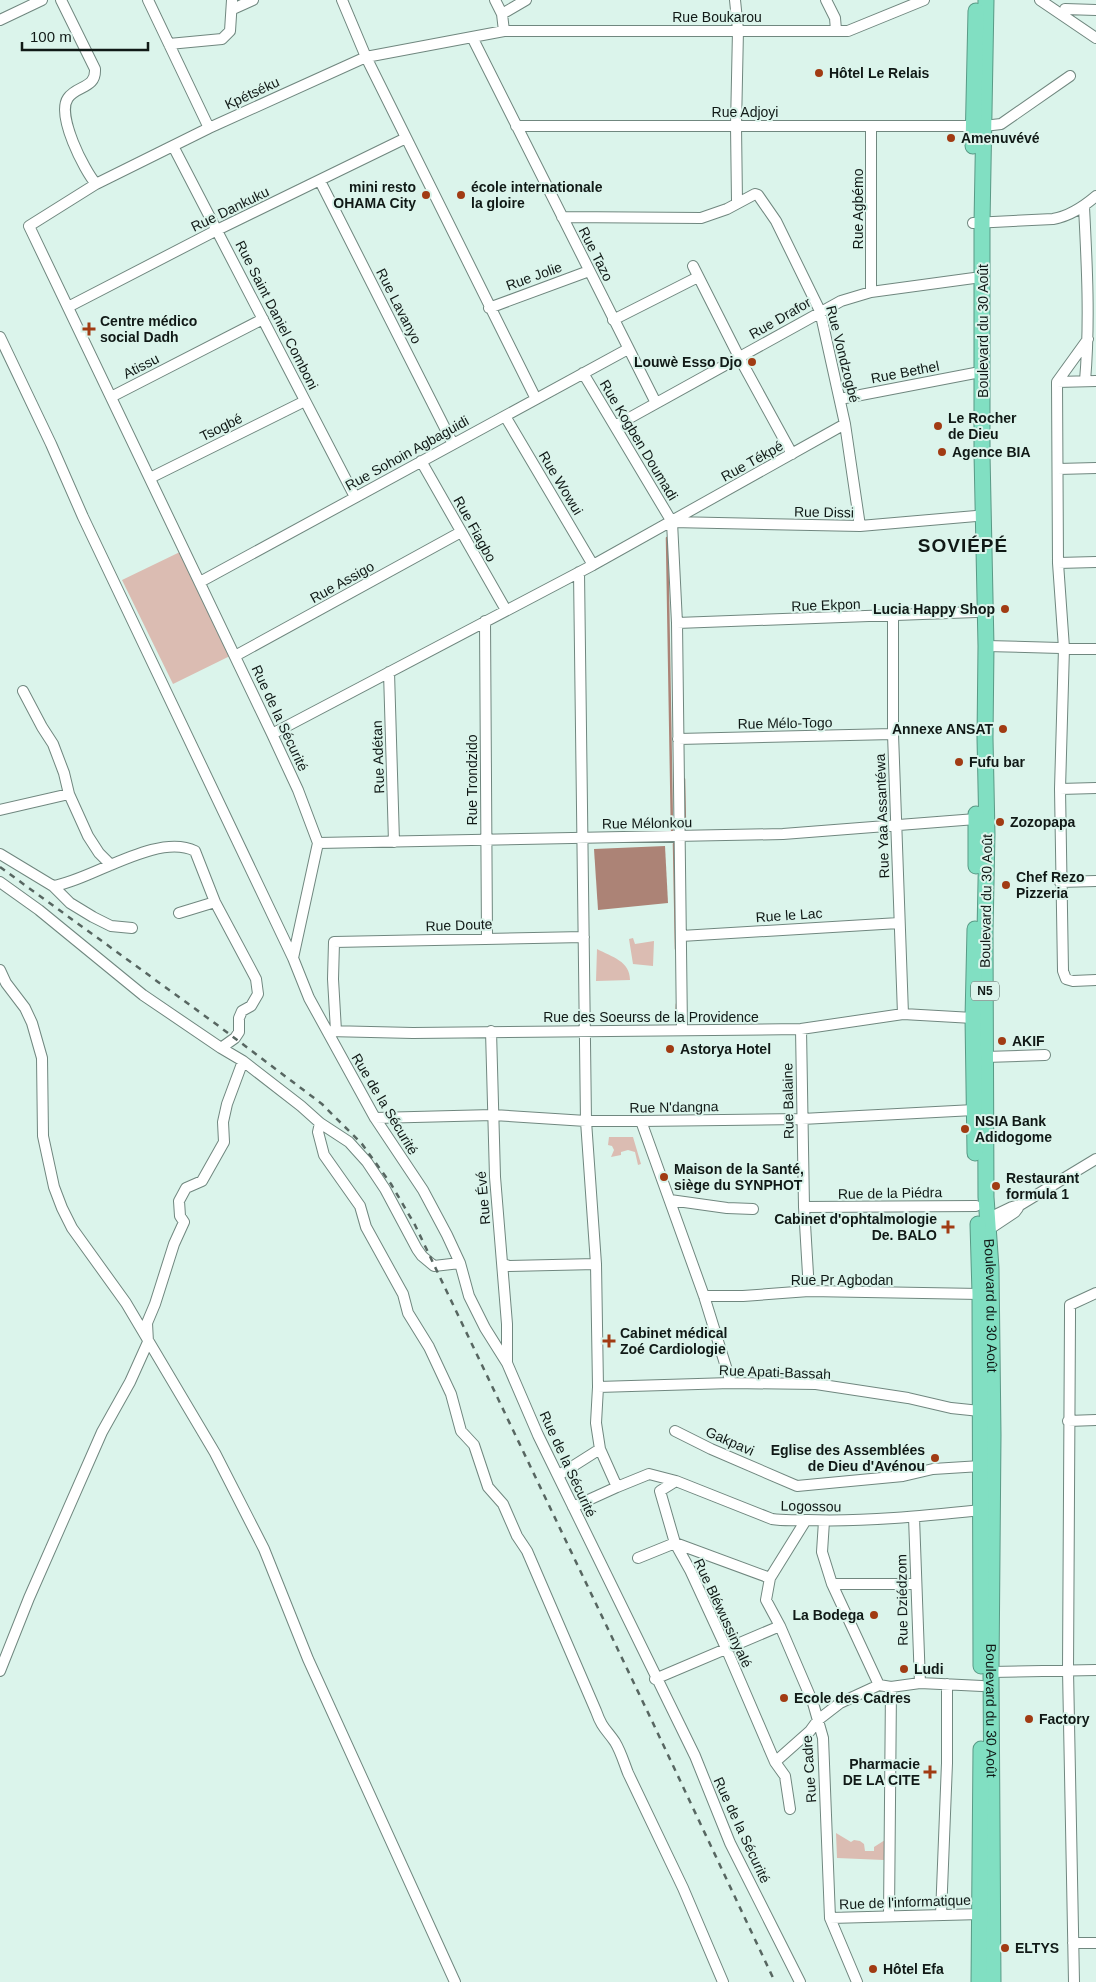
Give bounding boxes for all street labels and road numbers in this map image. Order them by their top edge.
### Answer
street label: Rue Boukarou [672,9,762,25]
street label: Kpétséku [222,73,282,113]
street label: Rue Adjoyi [712,104,778,120]
street label: Rue Agbémo [850,168,866,249]
street label: Rue Dankuku [188,183,272,235]
street label: Rue Tazo [576,224,617,284]
street label: Rue Saint Daniel Comboni [232,238,322,392]
street label: Rue Jolie [504,258,564,294]
street label: Boulevard du 30 Août [975,264,991,398]
street label: Rue Lavanyo [373,266,425,347]
street label: Rue Drafor [746,294,814,342]
street label: Rue Vondzogbé [823,304,863,404]
street label: Atissu [120,350,162,382]
street label: Rue Bethel [869,358,941,386]
street label: Rue Kogben Doumadi [597,377,681,503]
street label: Tsogbé [197,410,245,444]
street label: Rue Sohoin Agbaguidi [343,412,471,494]
street label: Rue Tékpé [718,437,786,485]
street label: Rue Wowui [536,448,586,518]
street label: Rue Fiagbo [450,493,500,565]
street label: Rue Dissi [794,503,854,521]
street label: Rue Assigo [307,558,377,606]
street label: Rue Ekpon [791,596,861,614]
street label: Rue de la Sécurité [248,662,312,774]
street label: Rue Mélo-Togo [737,714,833,732]
street label: Rue Adétan [369,720,387,794]
street label: Rue Trondzido [464,734,480,826]
street label: Rue Yaa Assantéwa [872,753,892,879]
street label: Rue Mélonkou [602,814,692,832]
street label: Boulevard du 30 Août [977,834,995,968]
street label: Rue le Lac [755,905,823,925]
street label: Rue Doute [425,916,493,934]
road number: N5 [971,981,999,1000]
street label: Rue des Soeurss de la Providence [543,1009,759,1025]
street label: Rue de la Sécurité [348,1051,422,1158]
street label: Rue Balaine [779,1063,797,1139]
street label: Rue N'dangna [629,1098,719,1116]
street label: Rue Évé [473,1170,493,1225]
street label: Rue de la Piédra [838,1184,942,1202]
street label: Boulevard du 30 Août [981,1238,1000,1373]
street label: Rue Pr Agbodan [791,1272,893,1288]
street label: Rue Apati-Bassah [719,1362,831,1382]
street label: Rue de la Sécurité [536,1408,600,1520]
street label: Gakpavi [703,1423,757,1459]
street label: Logossou [781,1497,841,1515]
street label: Rue Dziédzom [893,1554,911,1646]
street label: Rue Bléwussinyalé [691,1556,755,1670]
street label: Boulevard du 30 Août [983,1644,1000,1778]
street label: Rue Cadre [799,1734,819,1803]
street label: Rue de la Sécurité [710,1774,774,1886]
street label: Rue de l'informatique [839,1892,971,1912]

